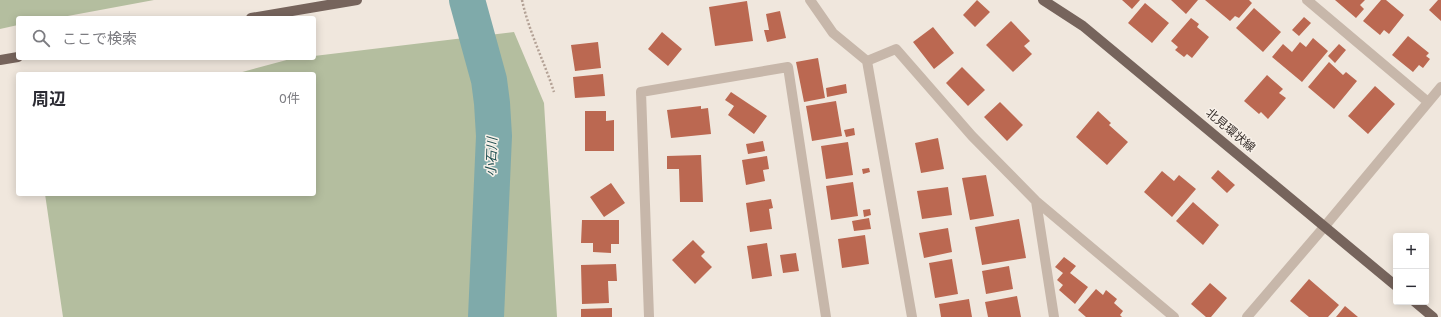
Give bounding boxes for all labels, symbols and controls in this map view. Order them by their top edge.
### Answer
search box [16,16,316,60]
icon: search [30,27,52,49]
text: ここで検索 [62,31,137,50]
text: 周辺 [32,90,66,112]
text: 0件 [279,92,300,108]
street label: 北見環状線 [1202,106,1258,156]
water label: 小石川 [484,135,502,177]
map controls [1393,233,1429,305]
button: + [1393,233,1429,269]
button: − [1393,269,1429,305]

